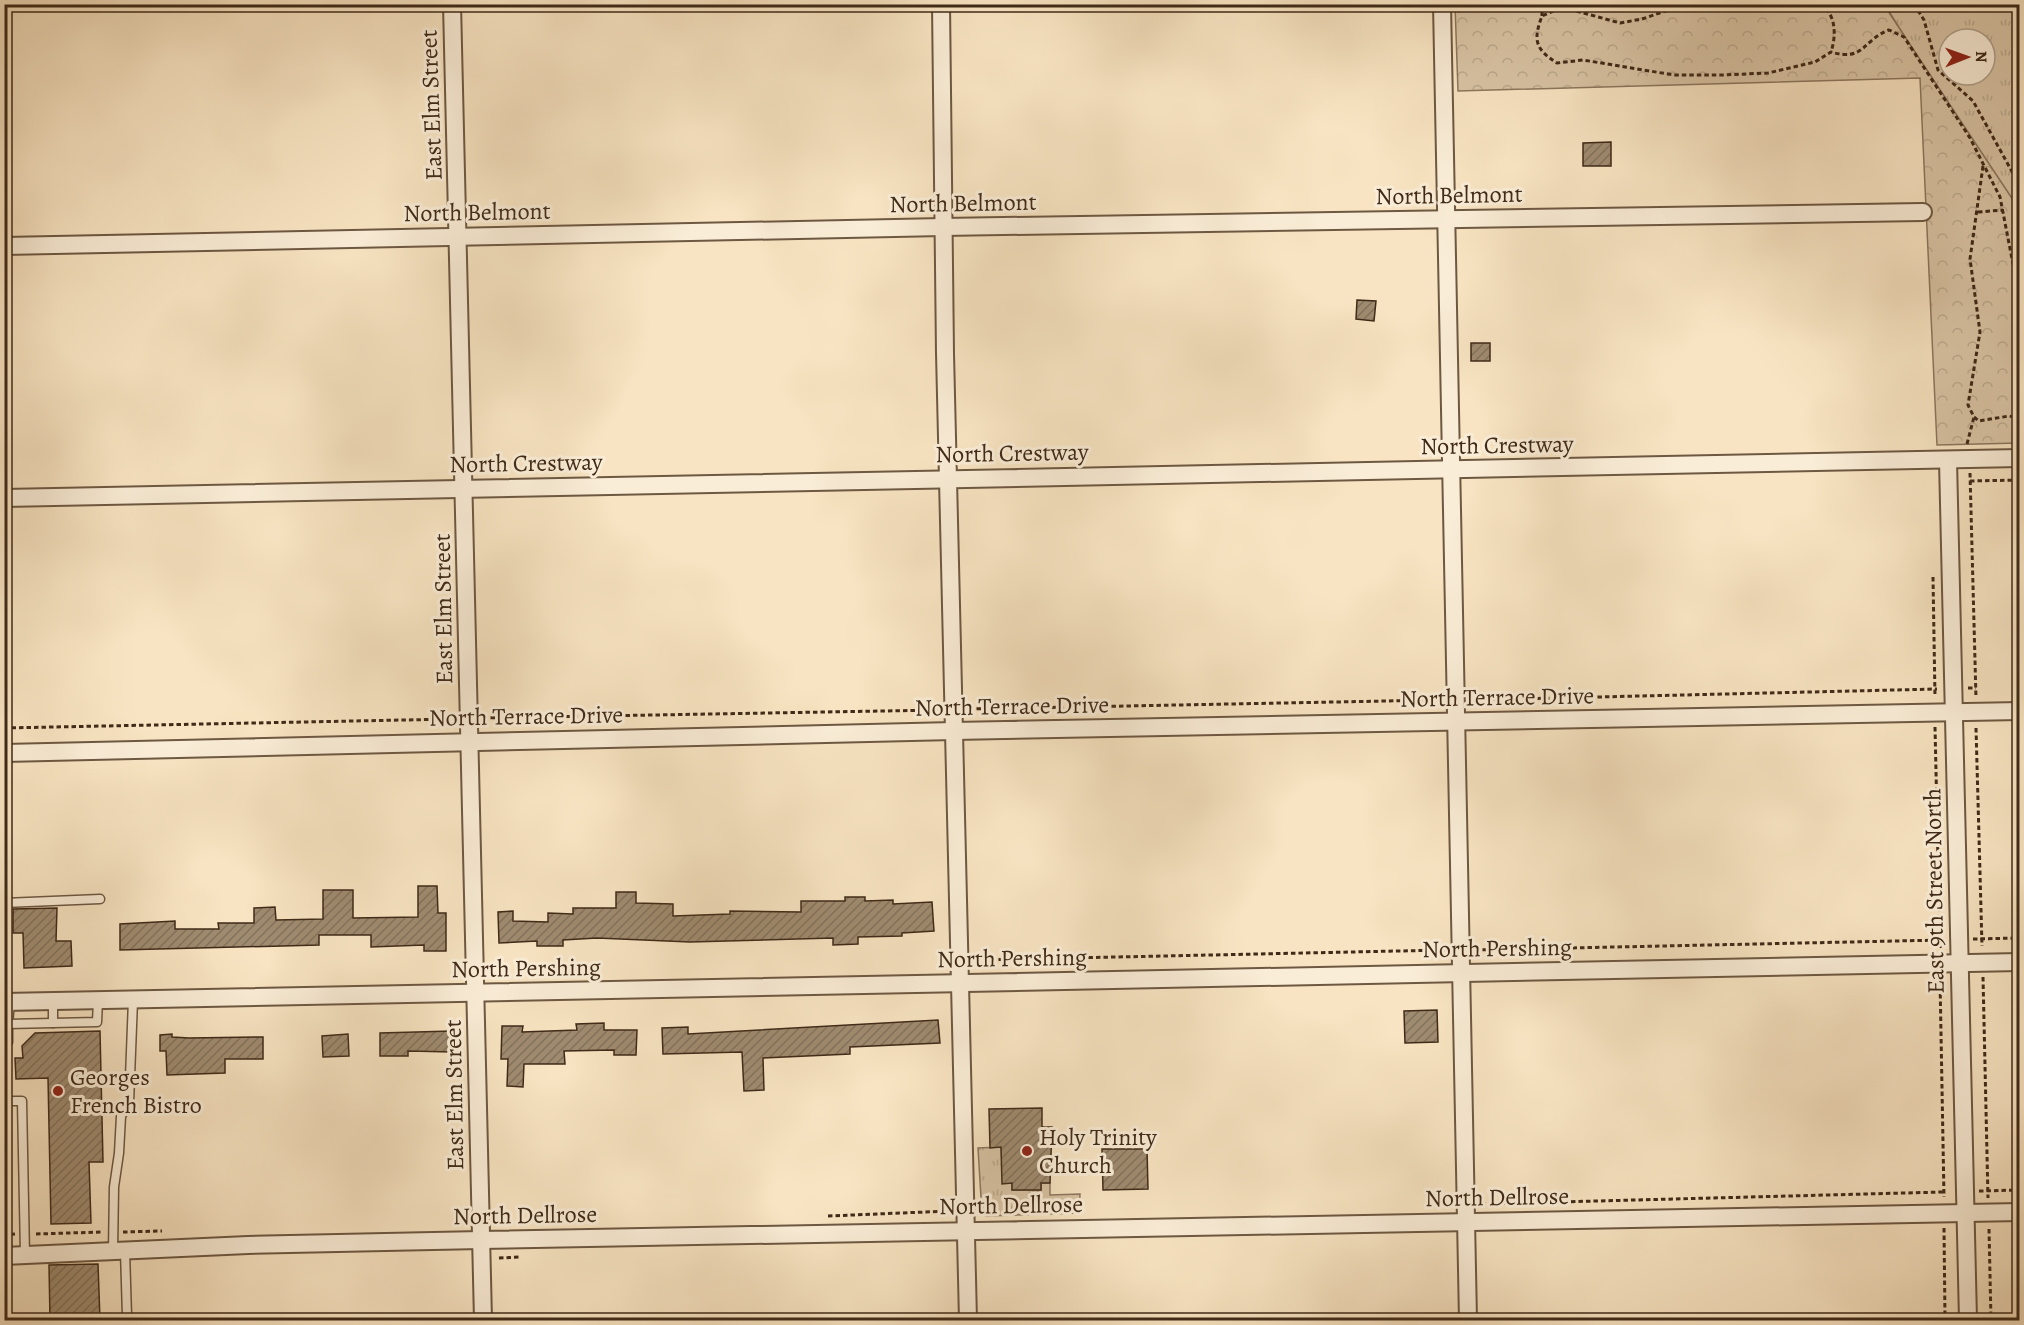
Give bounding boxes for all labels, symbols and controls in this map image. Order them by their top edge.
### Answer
north arrow [1937,27,1997,87]
street label: East Elm Street [412,29,450,181]
text: N [1970,51,1992,63]
street label: North Belmont [1375,178,1523,212]
street label: North Belmont [889,186,1037,220]
street label: North Belmont [403,195,551,229]
street label: North Crestway [1420,428,1574,462]
street label: North Crestway [935,436,1089,470]
street label: North Crestway [449,446,603,480]
street label: East Elm Street [426,533,460,685]
street label: North Terrace Drive [1400,679,1594,715]
street label: North Terrace Drive [915,688,1109,724]
street label: North Terrace Drive [429,698,623,734]
street label: East 9th Street North [1916,788,1952,994]
street label: North Pershing [1422,931,1572,965]
street label: North Pershing [937,941,1087,975]
street label: North Pershing [451,951,601,985]
street label: East Elm Street [437,1019,471,1171]
place label: Georges French Bistro [70,1061,202,1121]
marker: Georges French Bistro [51,1084,65,1098]
place label: Holy Trinity Church [1039,1121,1157,1181]
marker: Holy Trinity Church [1020,1144,1034,1158]
street label: North Dellrose [1425,1180,1569,1214]
street label: North Dellrose [939,1188,1083,1222]
street label: North Dellrose [453,1198,597,1232]

